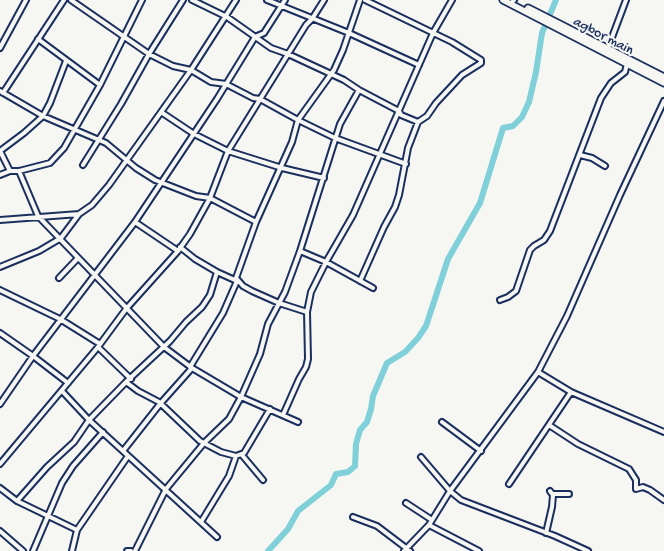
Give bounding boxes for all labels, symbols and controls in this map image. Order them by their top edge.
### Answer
street label: agbor main [570,14,636,60]

